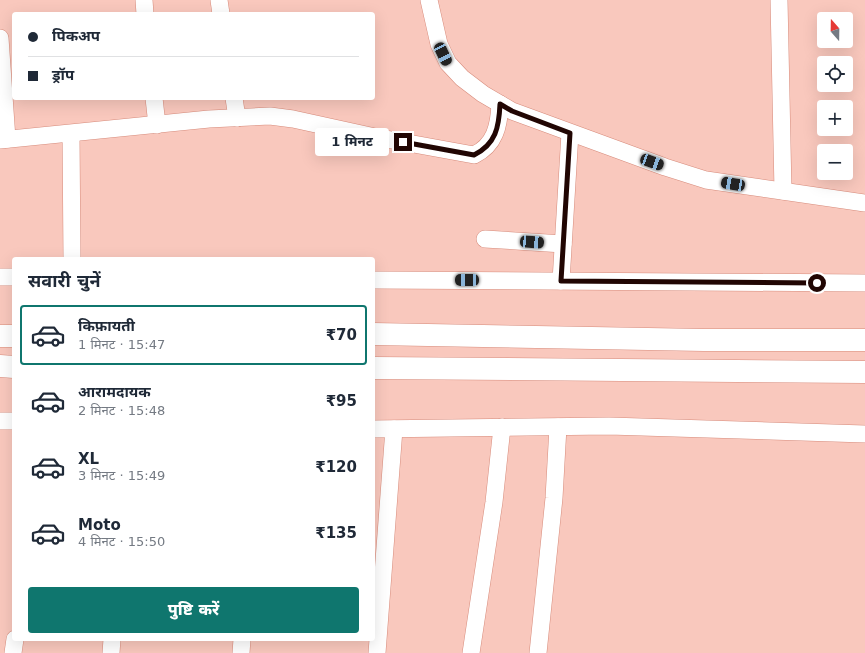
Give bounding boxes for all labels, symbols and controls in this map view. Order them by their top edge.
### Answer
north arrow [817,12,853,48]
map controls [817,12,853,180]
text: पिकअप [52,27,100,45]
car [432,41,454,67]
button: locate [817,56,853,92]
text: ड्रॉप [52,66,74,84]
button: + [817,100,853,136]
callout: 1 मिनट [315,128,389,156]
route end [394,133,412,151]
text: 1 मिनट [331,134,373,149]
button: − [817,144,853,180]
car [639,152,665,172]
car [720,176,746,192]
car [520,235,544,249]
text: सवारी चुनें [28,270,101,291]
car [455,274,479,286]
route start [808,274,826,292]
icon: car [30,317,66,353]
text: किफ़ायती [78,317,135,335]
text: ₹70 [326,326,357,344]
text: 1 मिनट · 15:47 [78,337,165,352]
icon: car [30,383,66,419]
text: आरामदायक [78,383,151,401]
text: ₹95 [326,392,357,410]
text: 2 मिनट · 15:48 [78,403,165,418]
icon: car [30,449,66,485]
text: XL [78,450,99,468]
text: ₹120 [315,458,357,476]
text: 3 मिनट · 15:49 [78,468,165,483]
icon: car [30,515,66,551]
text: Moto [78,516,121,534]
text: ₹135 [315,524,357,542]
text: 4 मिनट · 15:50 [78,534,165,549]
button: पुष्टि करें [28,587,359,633]

